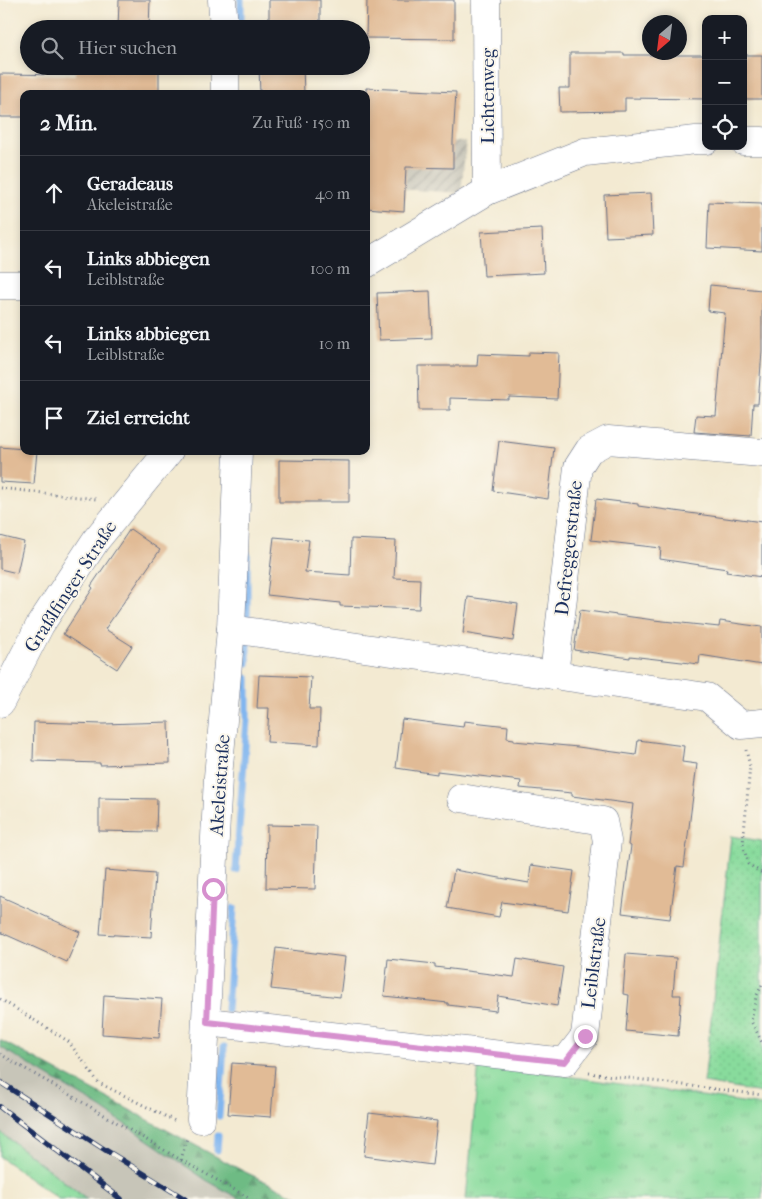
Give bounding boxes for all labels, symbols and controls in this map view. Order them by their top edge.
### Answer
north arrow [642,15,687,60]
map controls [702,15,747,150]
button: + [702,15,747,60]
search box [20,20,370,75]
icon: search [38,34,66,62]
text: Hier suchen [78,37,177,59]
street label: Lichtenweg [477,47,499,144]
button: − [702,60,747,105]
button: locate [702,105,747,150]
text: 2 Min. [40,111,97,135]
text: Zu Fuß · 150 m [252,113,350,132]
text: Geradeaus [87,173,173,195]
icon: ahead [40,179,68,207]
text: 40 m [315,184,350,203]
text: Akeleistraße [87,195,173,214]
text: Links abbiegen [87,248,210,270]
icon: left [40,254,68,282]
text: 100 m [310,259,350,278]
text: Leiblstraße [87,270,164,289]
text: Links abbiegen [87,323,210,345]
icon: left [40,329,68,357]
text: 10 m [319,334,350,353]
text: Leiblstraße [87,345,164,364]
icon: arrive [40,404,68,432]
text: Ziel erreicht [87,407,190,429]
street label: Defreggerstraße [551,479,587,617]
street label: Graßlfinger Straße [20,517,122,656]
street label: Akeleistraße [205,734,235,838]
route start [202,878,225,901]
street label: Leiblstraße [577,916,611,1010]
route end [574,1025,597,1048]

